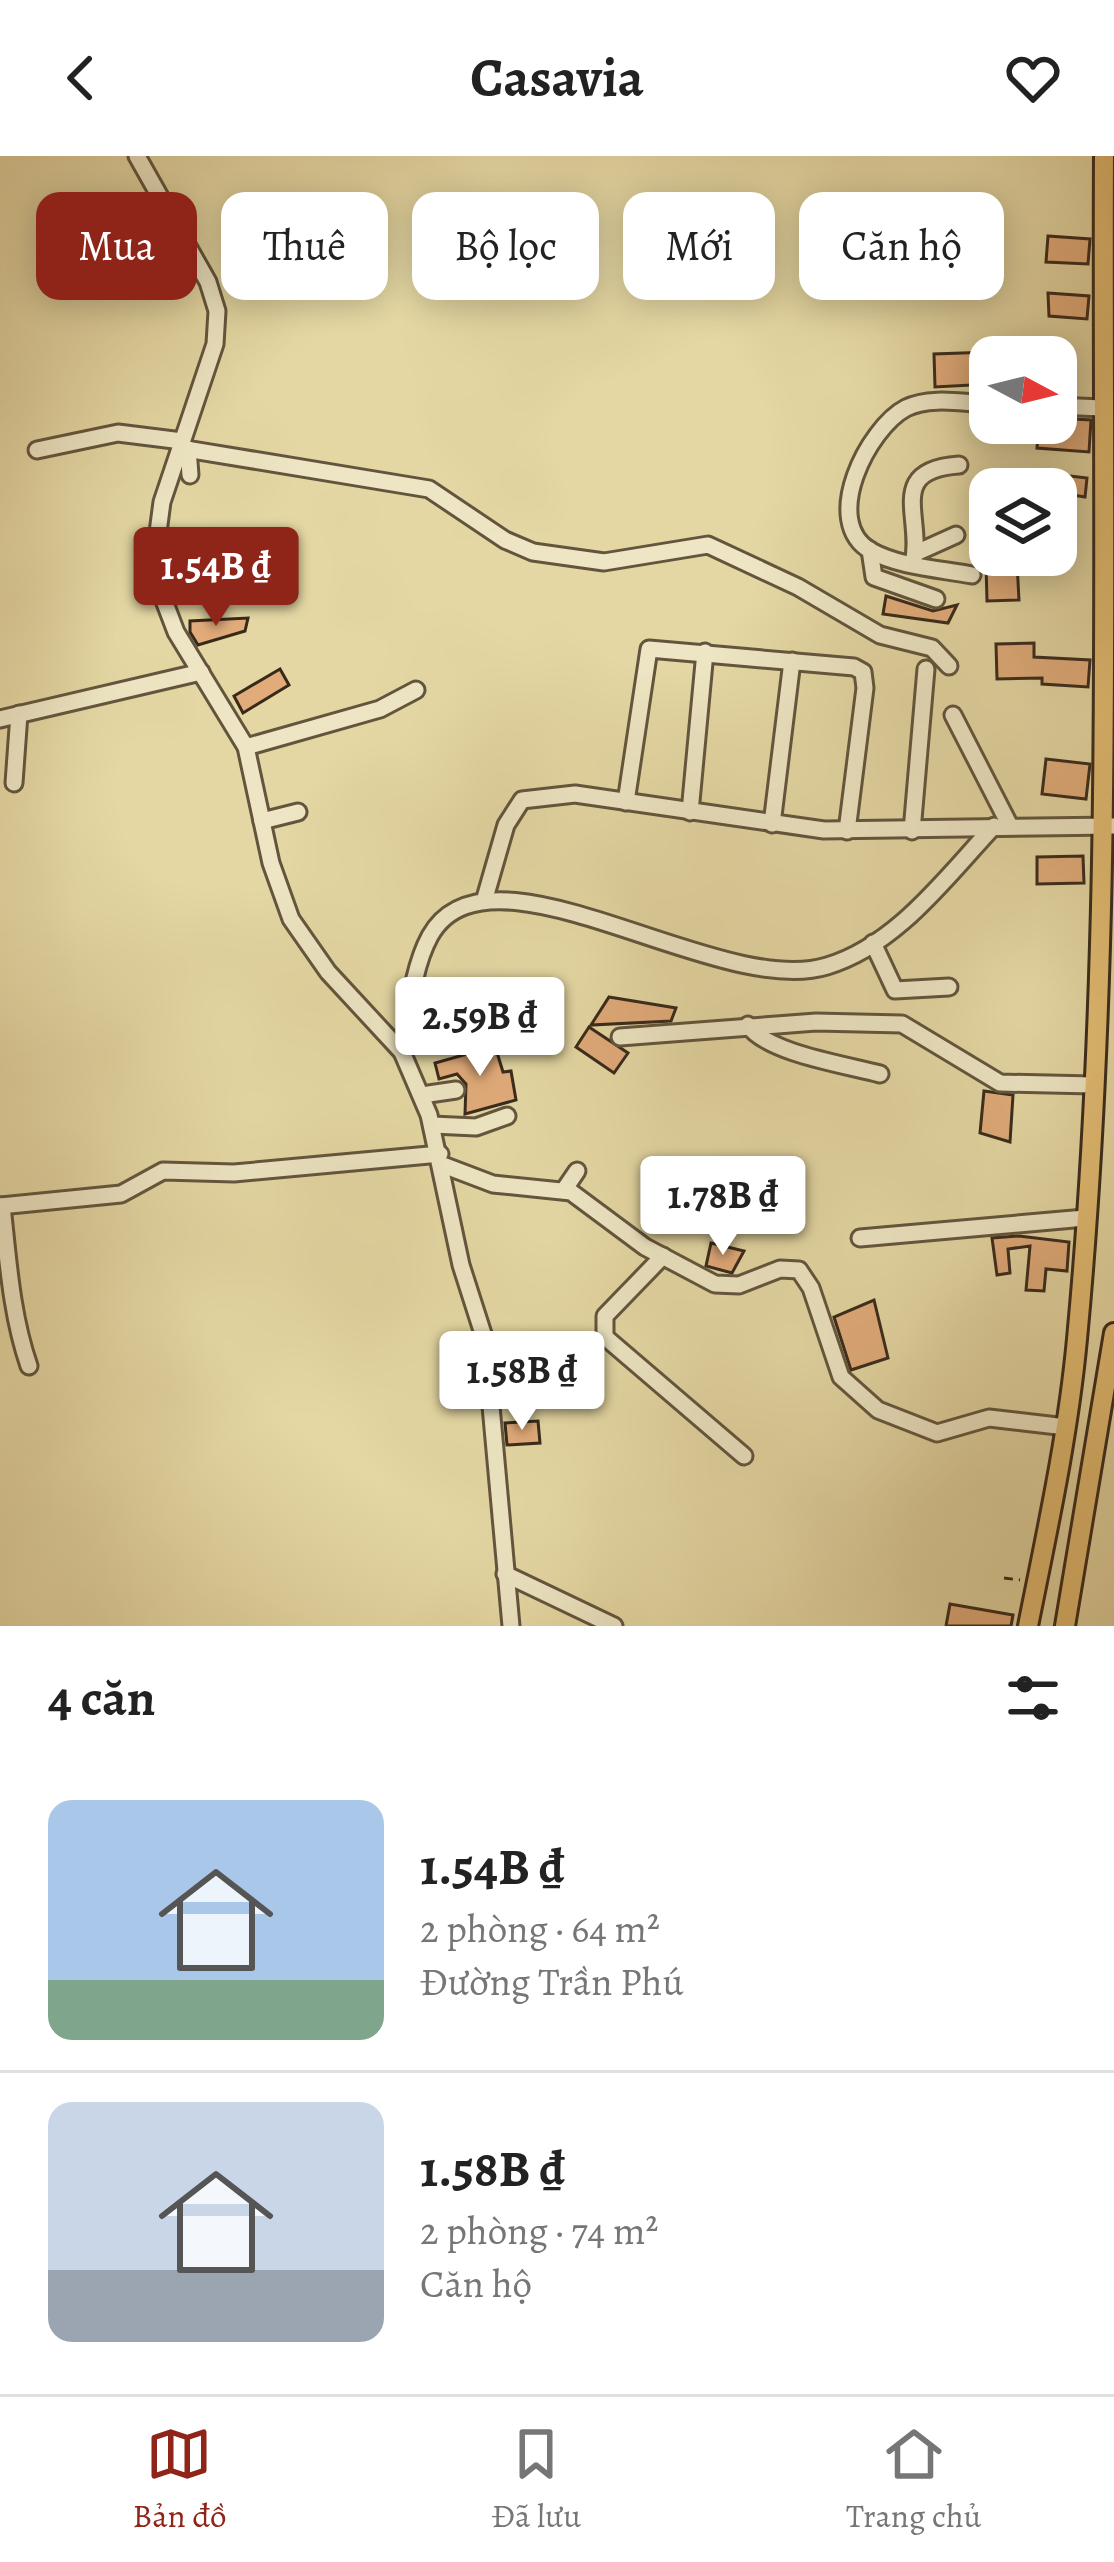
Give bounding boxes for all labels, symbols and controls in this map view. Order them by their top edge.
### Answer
text: Casavia [470,41,644,115]
icon: back [48,45,114,111]
icon: heart [1000,45,1066,111]
chip: Mua [36,192,197,300]
chip: Thuê [221,192,388,300]
chip: Bộ lọc [412,192,599,300]
chip: Mới [623,192,775,300]
chip: Căn hộ [799,192,1004,300]
north arrow [969,336,1077,444]
map controls [969,336,1077,576]
button: layers [969,468,1077,576]
pin: 1.54B ₫ [105,527,327,629]
text: 1.54B ₫ [161,539,271,592]
pin: 2.59B ₫ [369,977,591,1079]
text: 2.59B ₫ [422,989,538,1042]
pin: 1.78B ₫ [612,1156,834,1258]
text: 1.78B ₫ [667,1168,779,1221]
pin: 1.58B ₫ [411,1331,633,1433]
text: 1.58B ₫ [466,1343,578,1396]
text: 4 căn [48,1663,155,1733]
icon: filters [1000,1665,1066,1731]
text: 1.54B ₫ [420,1832,565,1902]
icon: home [144,1848,288,1992]
text: 2 phòng · 64 m² [420,1902,660,1955]
text: Đường Trần Phú [420,1955,683,2008]
text: 1.58B ₫ [420,2134,565,2204]
icon: home [144,2150,288,2294]
text: 2 phòng · 74 m² [420,2204,658,2257]
text: Căn hộ [420,2257,532,2310]
tab: Bản đồ [133,2421,226,2538]
tab: Đã lưu [491,2421,581,2538]
tab: Trang chủ [846,2421,981,2538]

